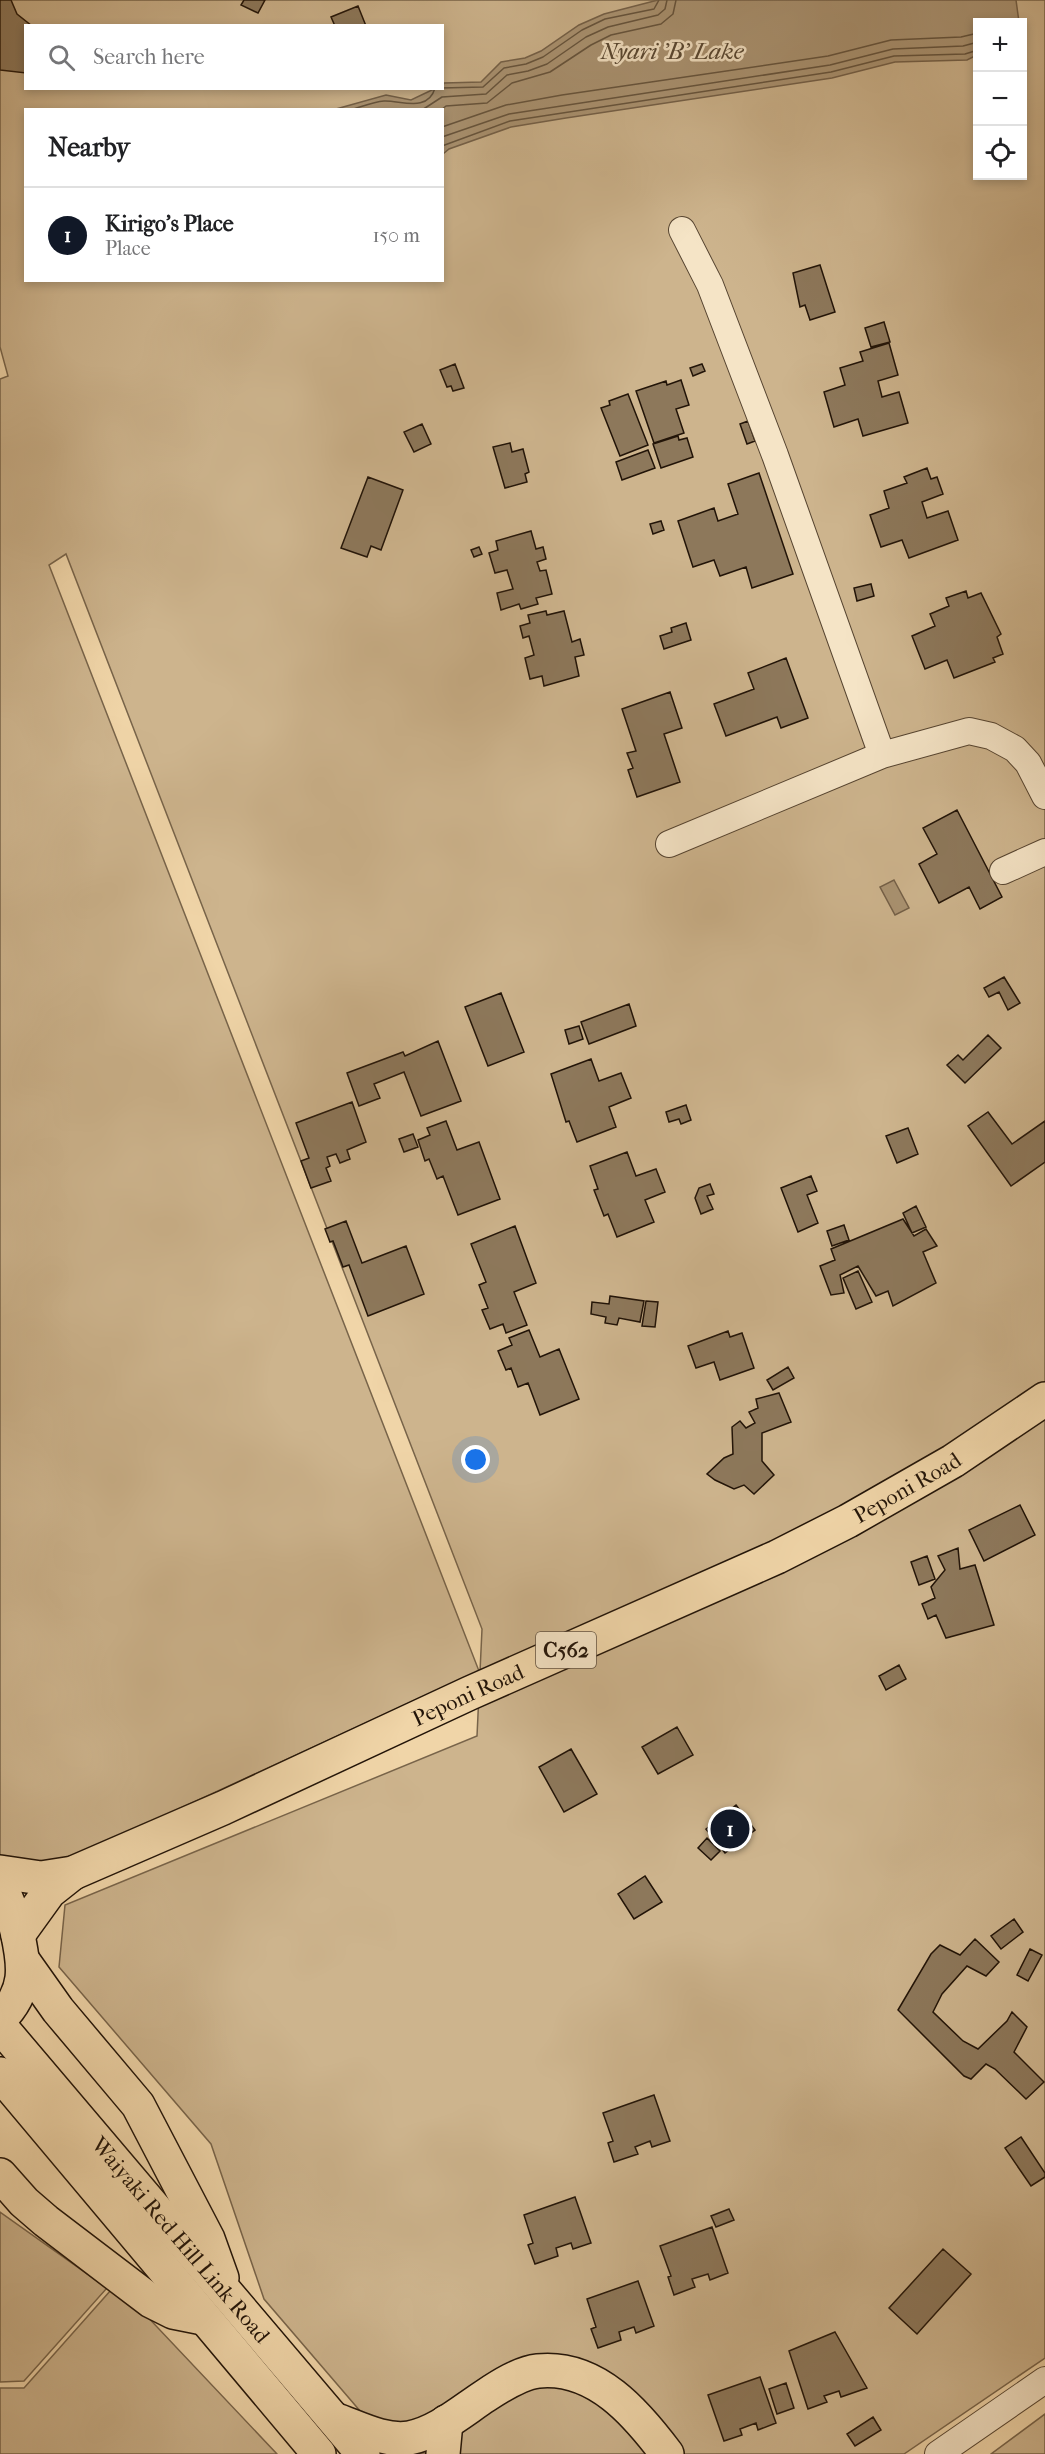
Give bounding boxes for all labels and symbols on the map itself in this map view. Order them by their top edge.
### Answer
water label: Nyari 'B' Lake [600,37,745,65]
your location [461,1445,490,1474]
street label: Peponi Road [849,1447,967,1529]
road number: C562 [536,1632,596,1668]
street label: Peponi Road [408,1659,529,1732]
pin: 1 [710,1806,750,1852]
street label: Waiyaki Red Hill Link Road [85,2131,276,2349]

